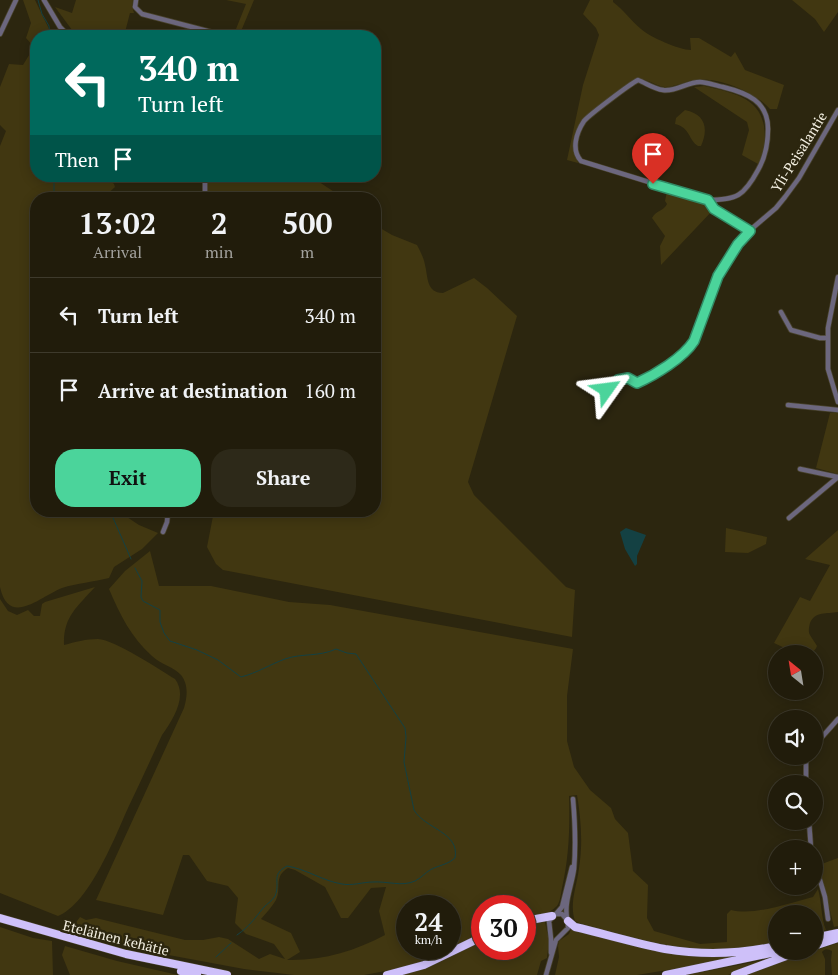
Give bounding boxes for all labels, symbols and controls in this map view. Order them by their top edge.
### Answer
text: 340 m [138,45,239,91]
icon: left [55,50,120,115]
text: Turn left [138,89,224,118]
street label: Yli-Peisalantie [766,108,831,196]
pin [632,133,674,184]
icon: arrive [639,140,667,168]
icon: arrive [109,145,137,173]
text: Then [55,147,99,172]
text: 13:02 [78,203,157,243]
text: 2 [211,203,228,243]
text: 500 [282,203,333,243]
text: Arrival [93,241,142,263]
text: min [205,241,233,263]
text: m [300,241,314,263]
icon: left [55,301,83,329]
text: Turn left [98,303,179,328]
text: 340 m [305,303,356,328]
position arrow [580,363,632,415]
icon: arrive [55,376,83,404]
text: Arrive at destination [98,378,287,403]
text: 160 m [305,378,356,403]
button: Exit [55,449,201,507]
button: Share [211,449,356,507]
north arrow [768,645,822,700]
map controls [768,645,823,960]
button: sound [768,710,823,765]
button: search [768,775,823,830]
button: + [768,840,823,895]
speed limit sign: 30 [471,895,536,960]
text: 24 [414,905,443,938]
button: − [768,905,823,960]
street label: Eteläinen kehätie [61,915,171,960]
text: km/h [415,932,442,947]

